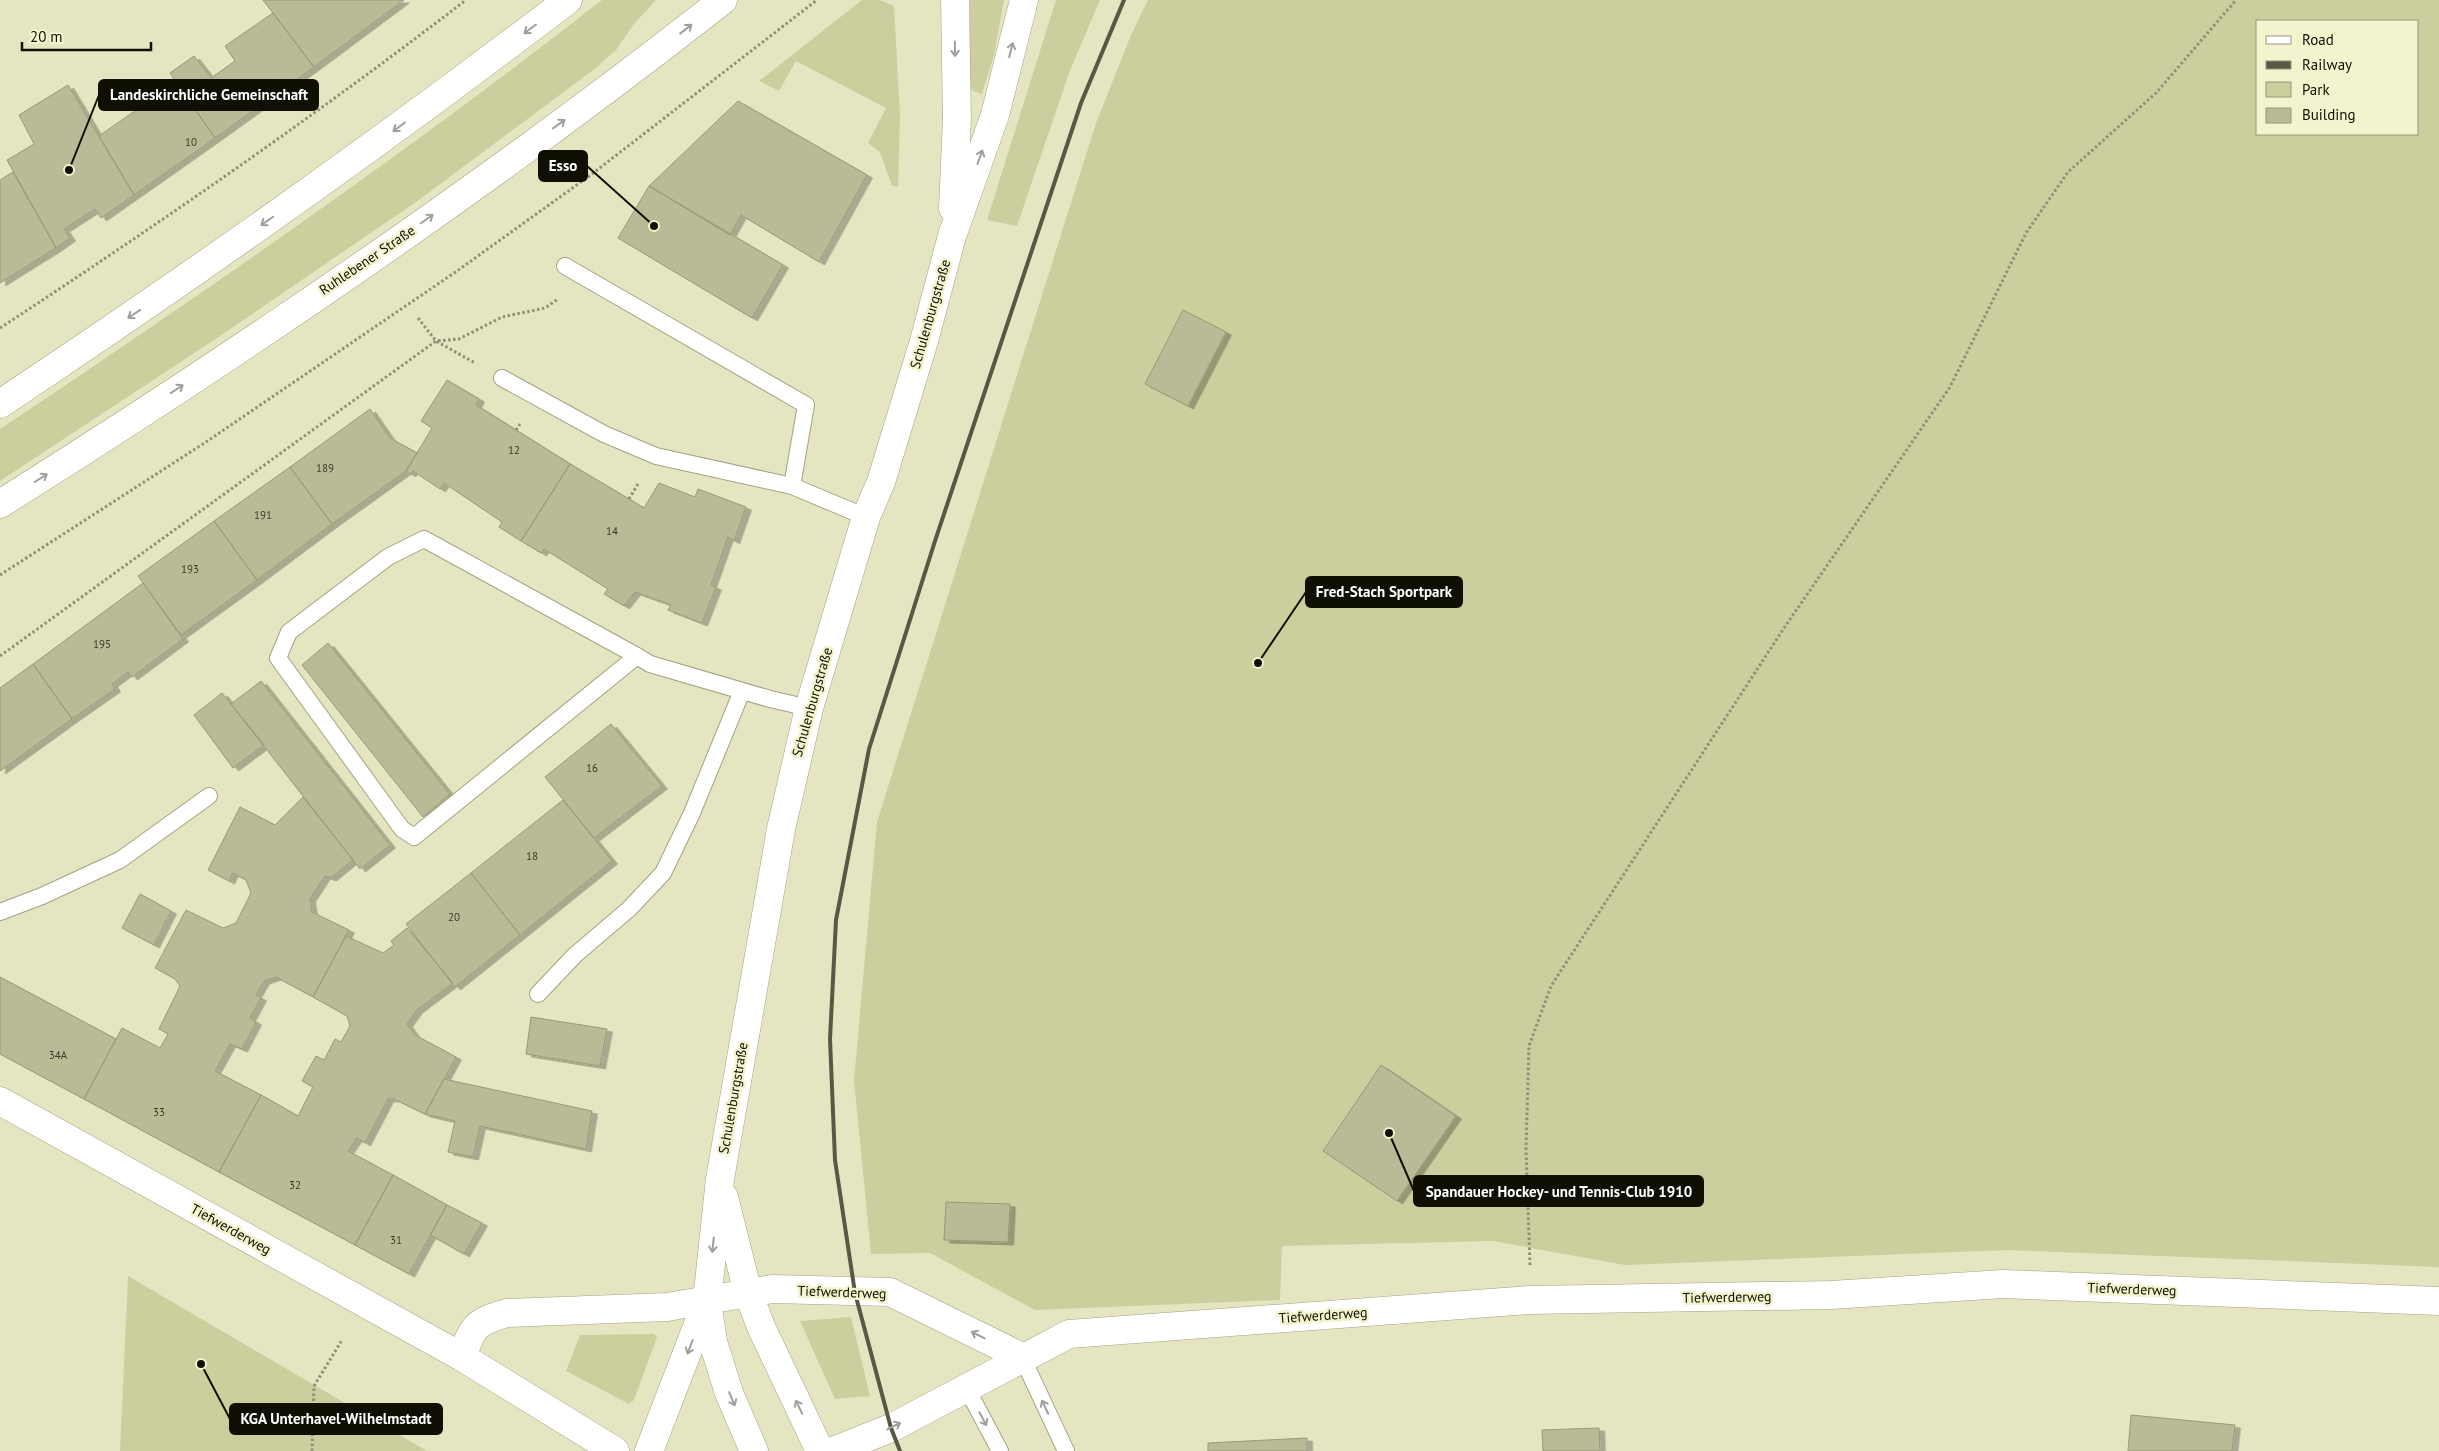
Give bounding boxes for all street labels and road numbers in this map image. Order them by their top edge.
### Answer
street label: Ruhlebener Straße [316,221,418,299]
street label: Schulenburgstraße [906,257,954,371]
street label: Schulenburgstraße [788,645,836,759]
street label: Schulenburgstraße [714,1041,752,1155]
street label: Tiefwerderweg [188,1200,274,1258]
street label: Tiefwerderweg [2087,1278,2177,1300]
street label: Tiefwerderweg [797,1281,887,1303]
street label: Tiefwerderweg [1682,1287,1772,1307]
street label: Tiefwerderweg [1278,1303,1368,1327]

